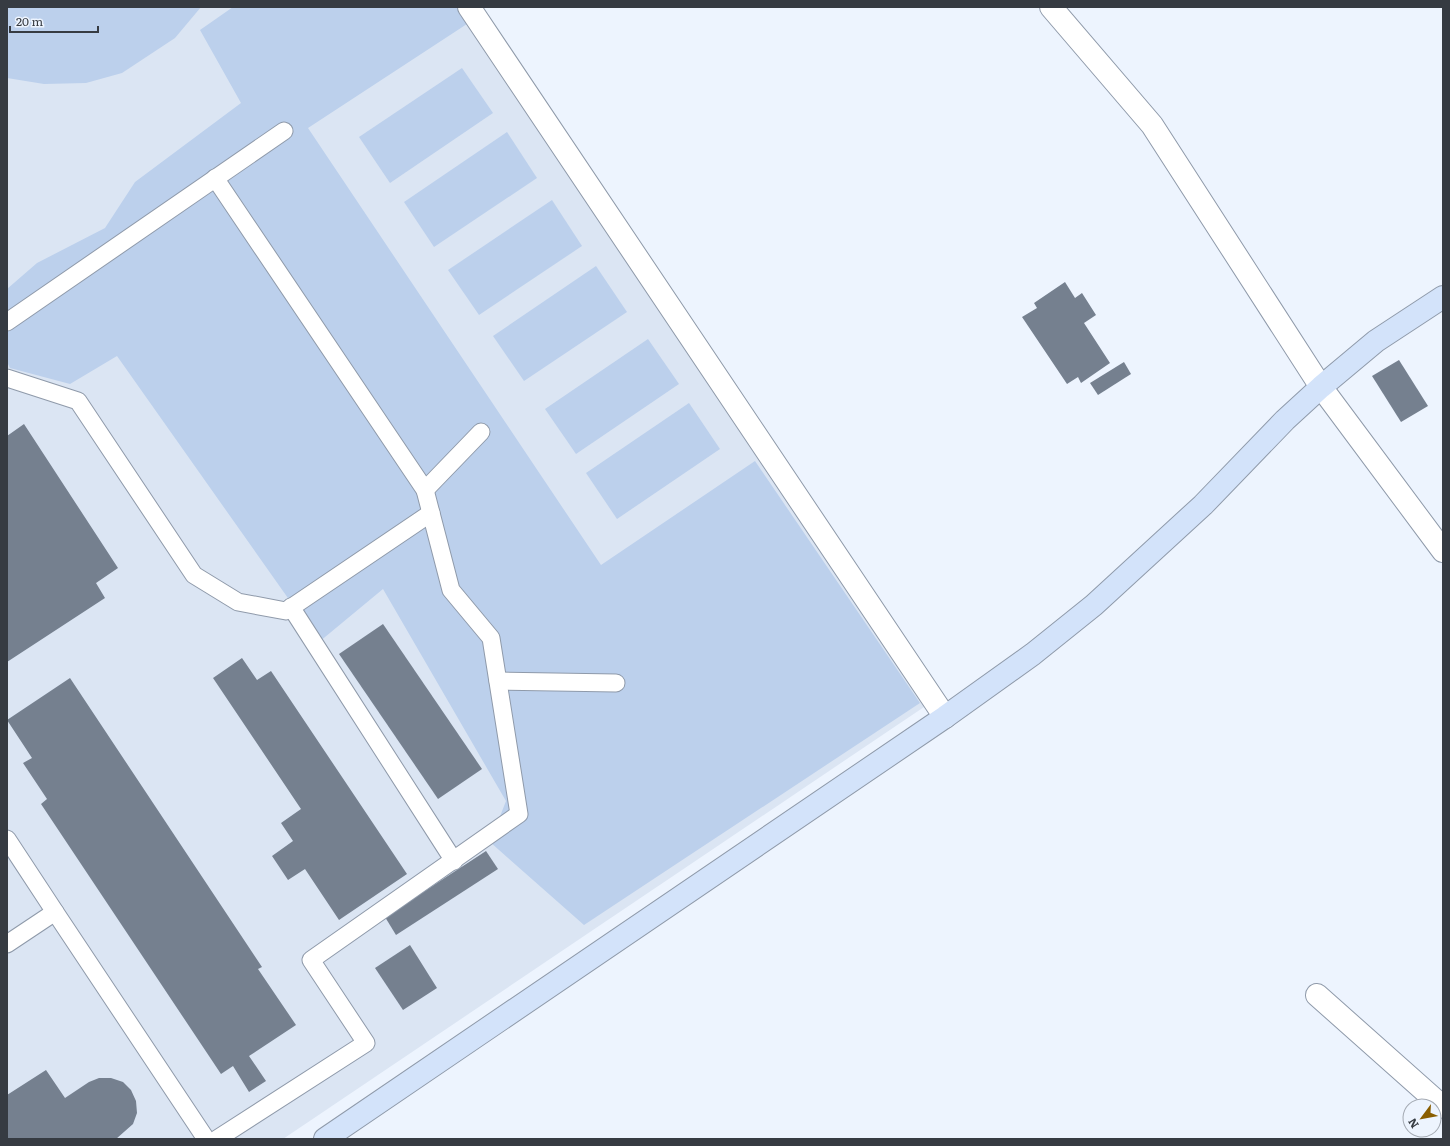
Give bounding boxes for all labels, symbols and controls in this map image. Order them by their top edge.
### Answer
scale bar [10,8,98,34]
text: 20 m [16,12,43,30]
north arrow [1402,1098,1442,1138]
text: N [1403,1116,1422,1132]

